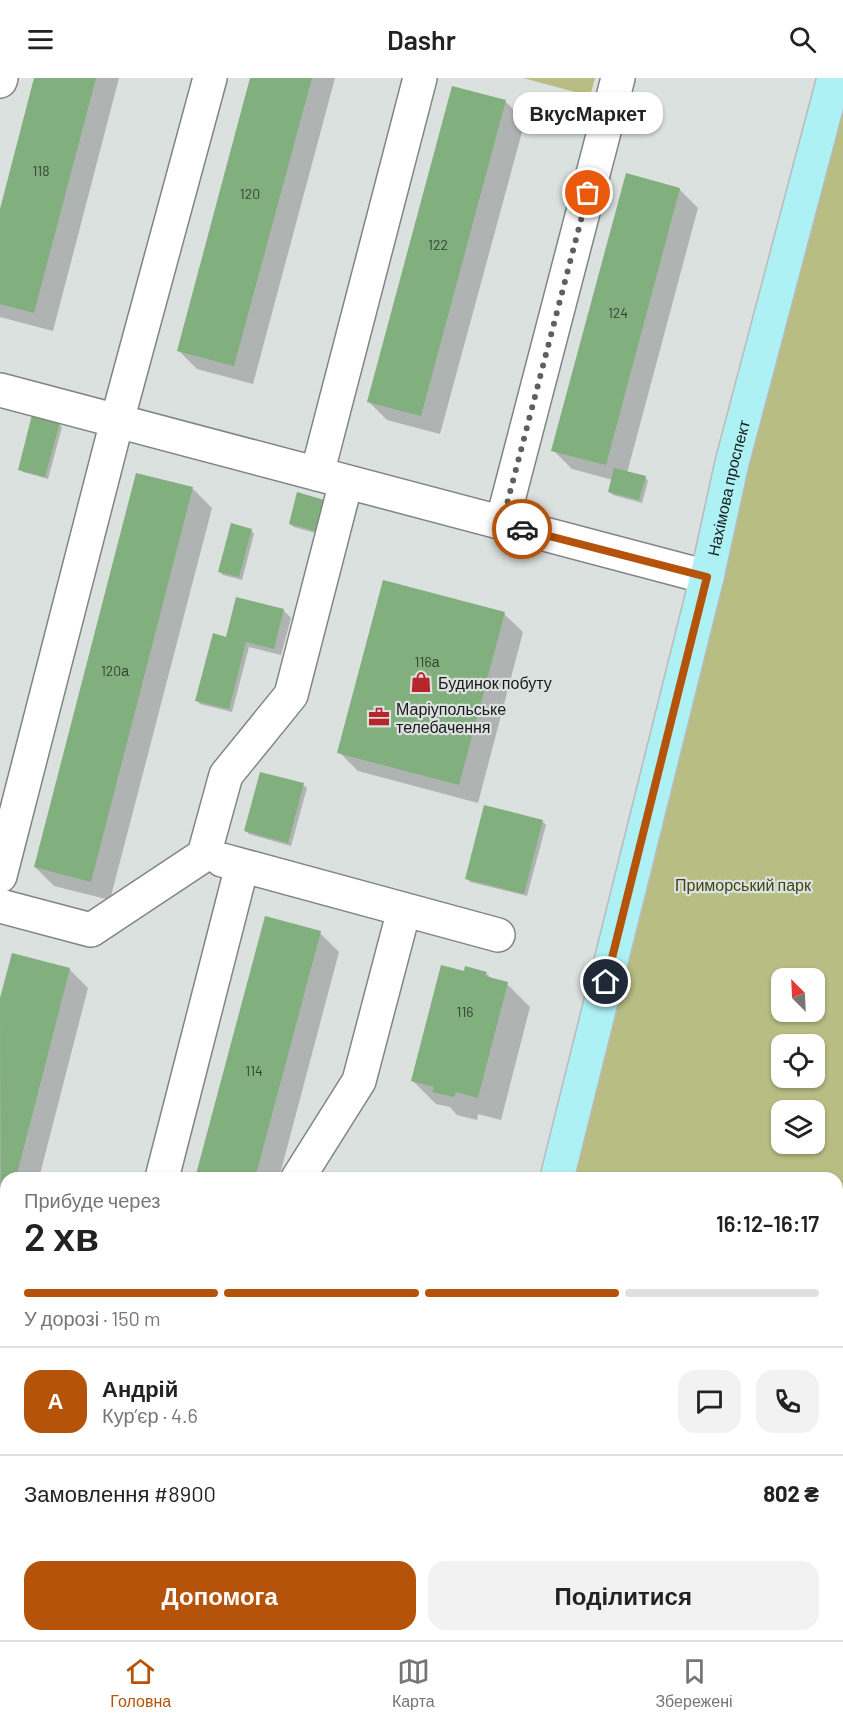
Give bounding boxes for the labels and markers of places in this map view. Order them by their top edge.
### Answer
callout: ВкусМаркет [513,91,663,133]
pin [562,167,613,218]
shop icon: Будинок побуту [409,670,433,694]
place label: Будинок побуту [438,673,552,692]
place label: Маріупольське телебачення [396,699,506,736]
office icon: Маріупольське телебачення [367,705,391,729]
pin [580,956,631,1007]

